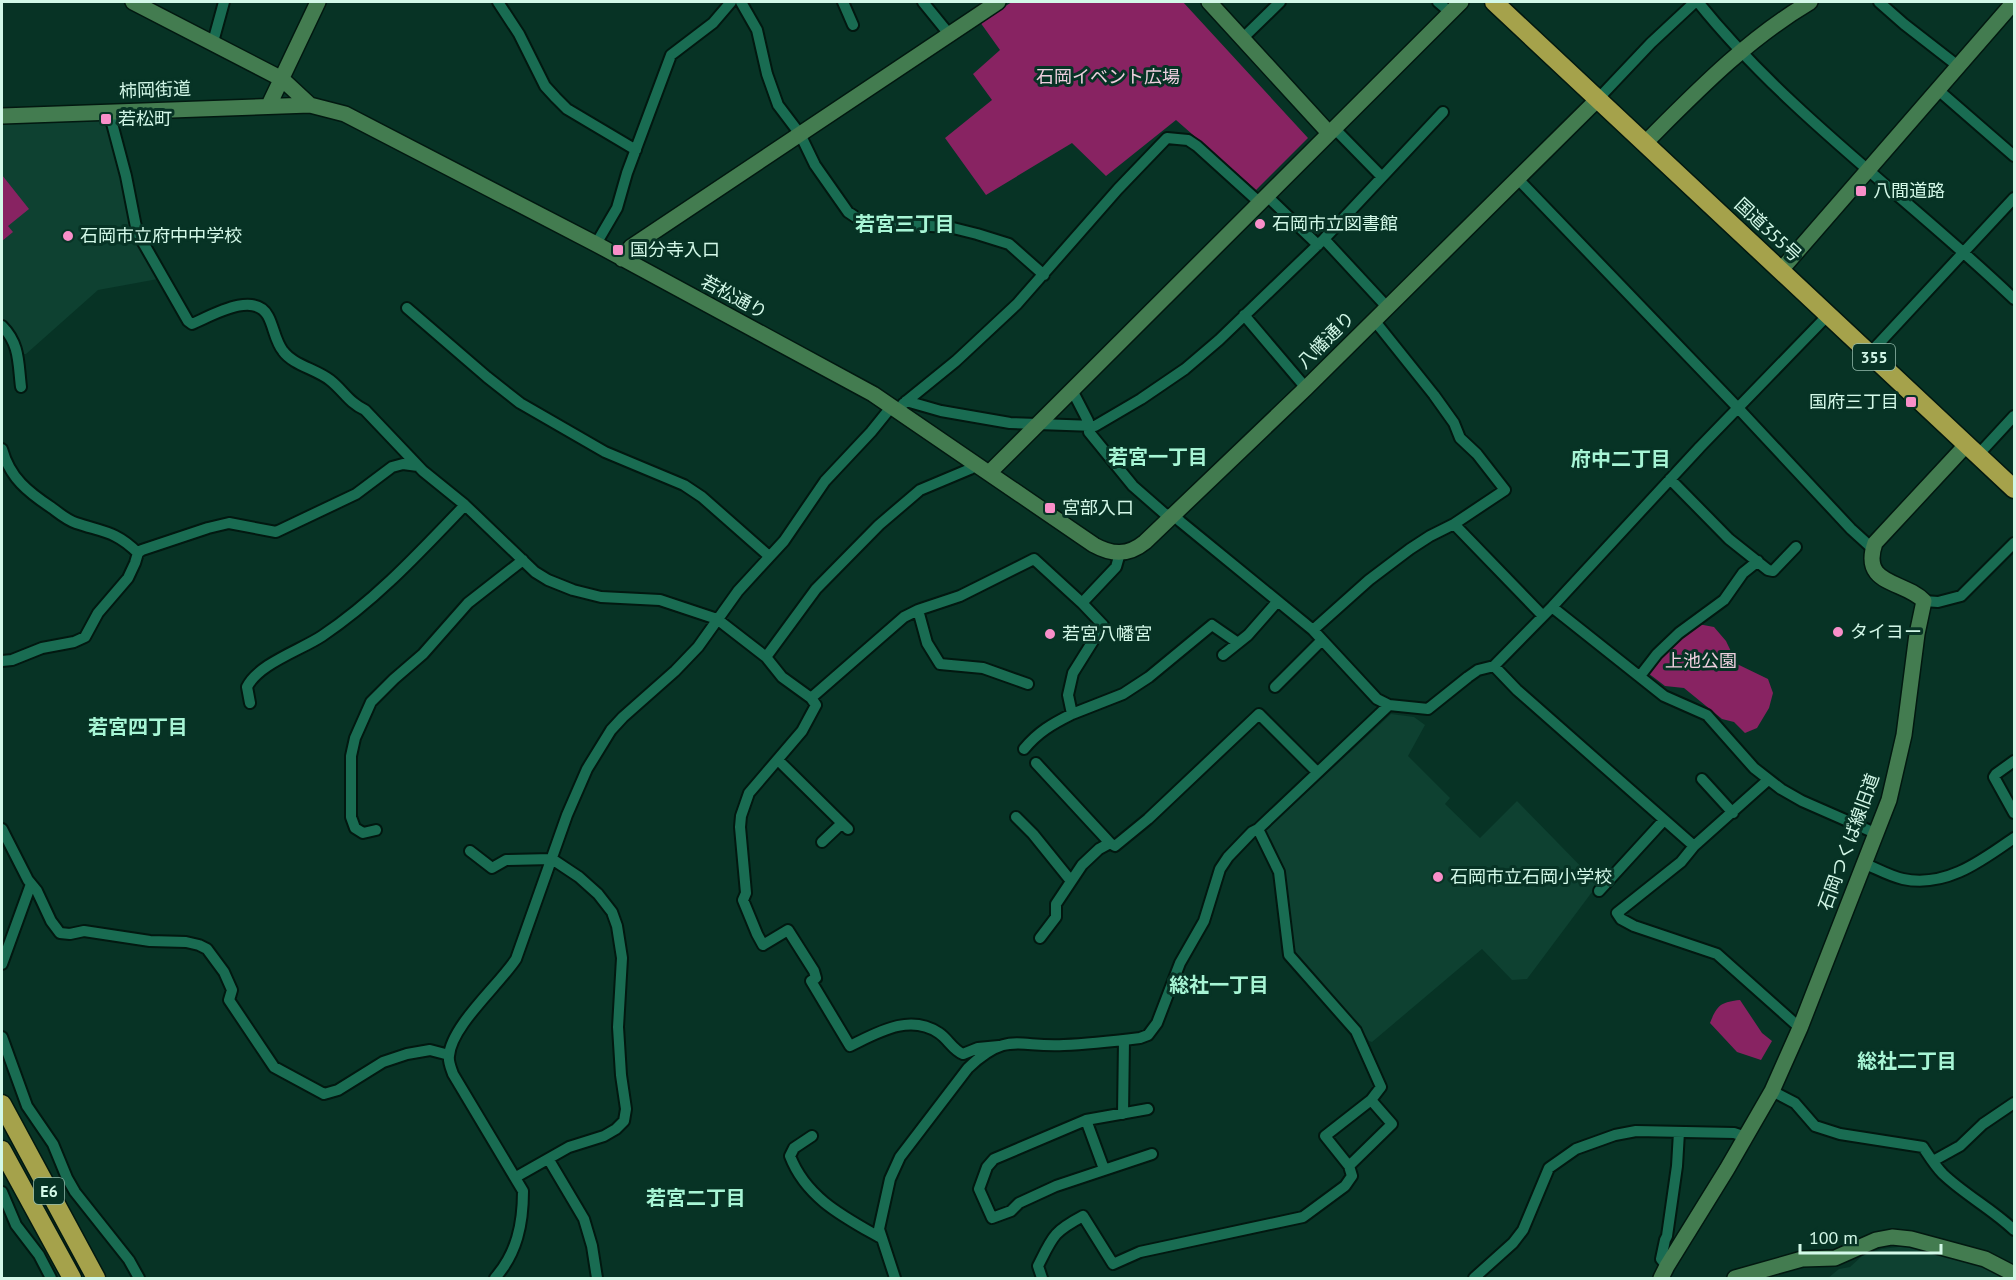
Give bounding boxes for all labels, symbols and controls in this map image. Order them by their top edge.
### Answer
park label: 石岡イベント広場 [1036,65,1180,88]
street label: 柿岡街道 [119,77,191,102]
place label: 若松町 [118,107,172,130]
marker: 若松町 [99,112,113,126]
place label: 八間道路 [1873,179,1945,202]
marker: 八間道路 [1854,184,1868,198]
street label: 国道355号 [1730,193,1807,266]
district label: 若宮三丁目 [855,211,955,237]
place label: 石岡市立図書館 [1272,212,1398,235]
marker: 石岡市立図書館 [1253,217,1267,231]
place label: 石岡市立府中中学校 [80,224,242,247]
marker: 石岡市立府中中学校 [61,229,75,243]
place label: 国分寺入口 [630,238,720,261]
marker: 国分寺入口 [611,243,625,257]
street label: 若松通り [697,270,771,324]
street label: 八幡通り [1292,306,1359,373]
road number: 355 [1853,344,1895,370]
place label: 国府三丁目 [1809,390,1899,413]
marker: 国府三丁目 [1904,395,1918,409]
district label: 若宮一丁目 [1108,444,1208,470]
district label: 府中二丁目 [1571,446,1671,472]
place label: 宮部入口 [1062,496,1134,519]
marker: 宮部入口 [1043,501,1057,515]
place label: タイヨー [1850,620,1922,643]
place label: 若宮八幡宮 [1062,622,1152,645]
marker: タイヨー [1831,625,1845,639]
marker: 若宮八幡宮 [1043,627,1057,641]
park label: 上池公園 [1665,649,1737,672]
district label: 若宮四丁目 [88,714,188,740]
street label: 石岡つくば線旧道 [1813,770,1884,913]
place label: 石岡市立石岡小学校 [1450,865,1612,888]
marker: 石岡市立石岡小学校 [1431,870,1445,884]
district label: 総社一丁目 [1169,972,1269,998]
district label: 総社二丁目 [1857,1048,1957,1074]
road number: E6 [34,1178,64,1204]
district label: 若宮二丁目 [646,1185,746,1211]
scale bar [1800,1217,1941,1255]
text: 100 m [1809,1226,1858,1249]

